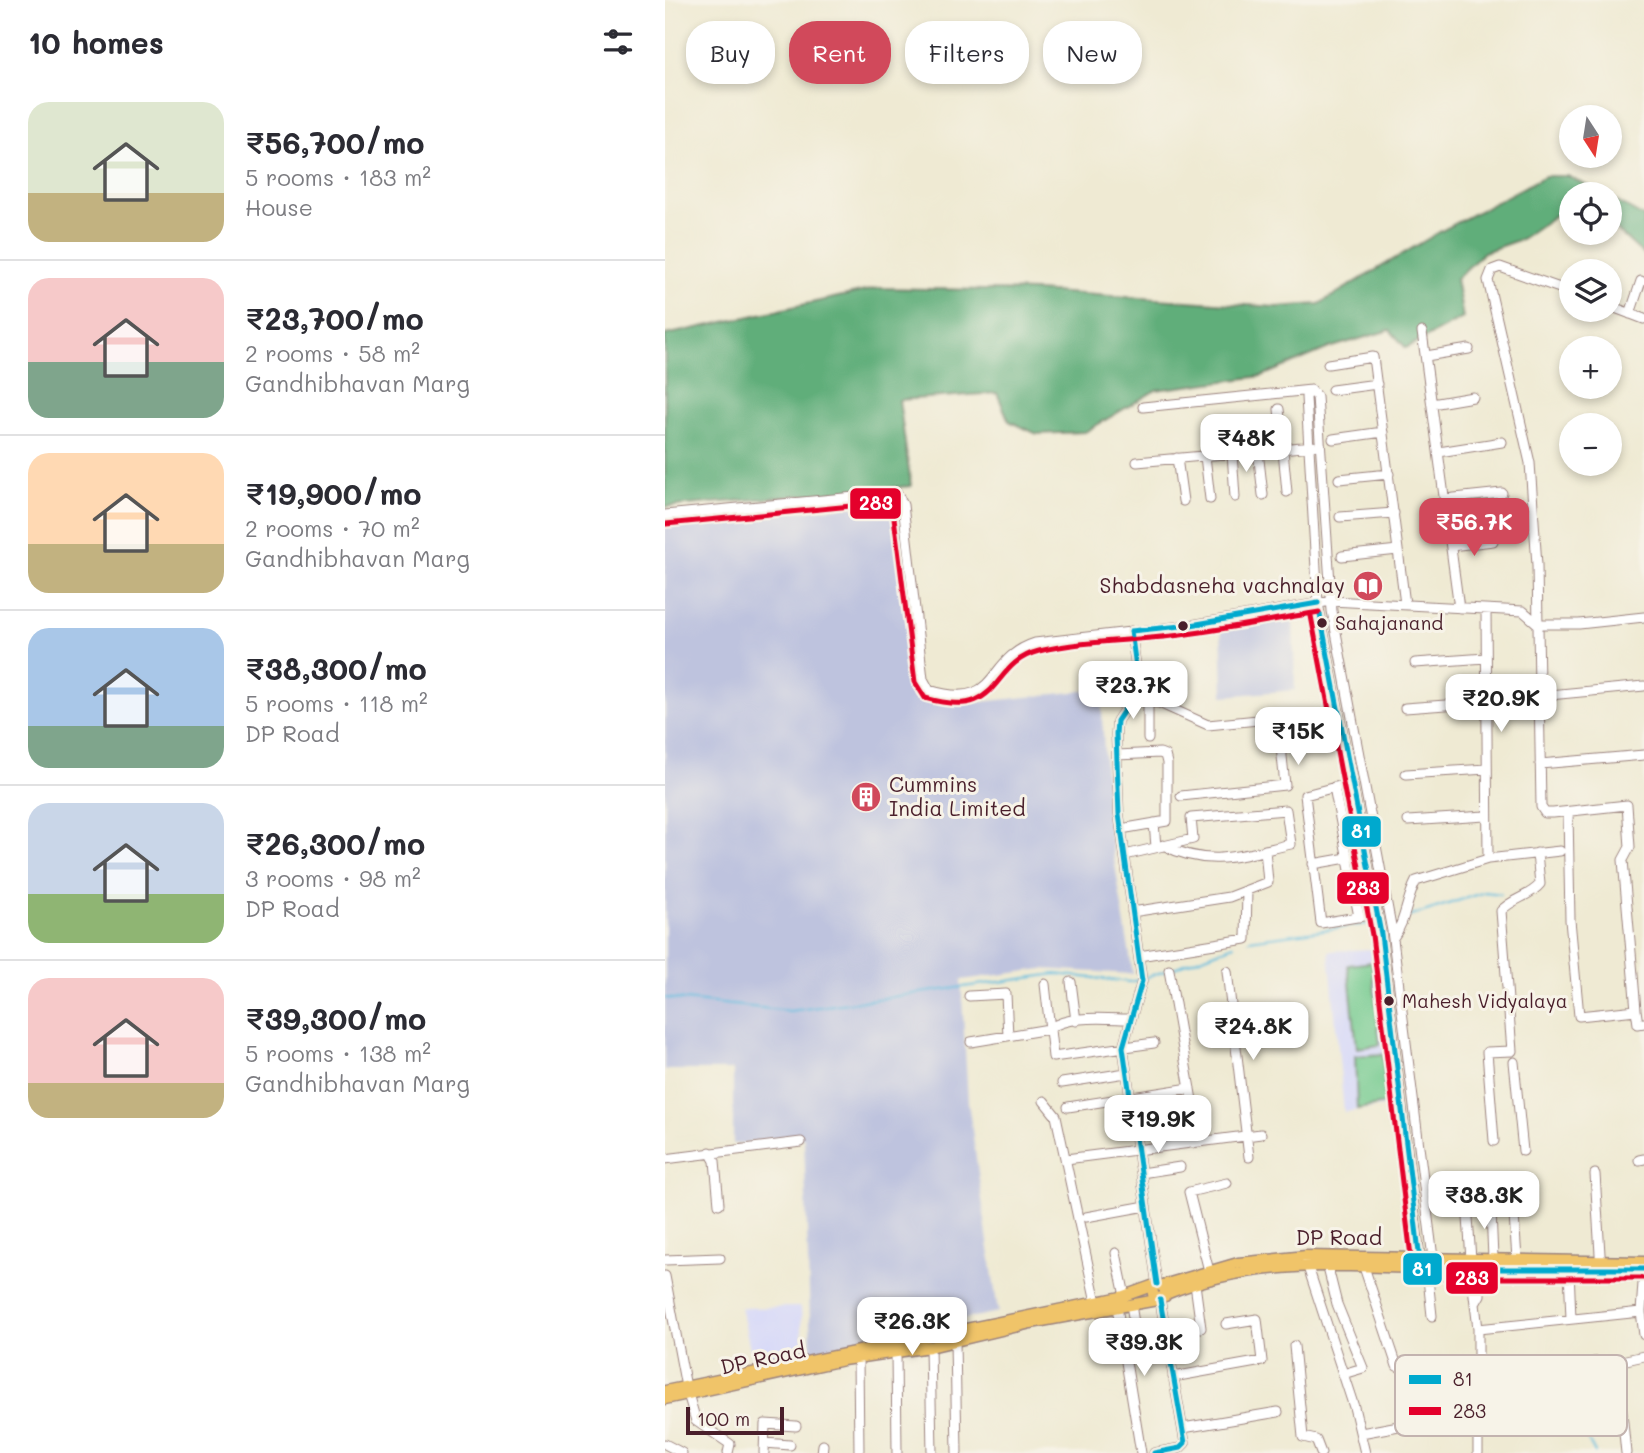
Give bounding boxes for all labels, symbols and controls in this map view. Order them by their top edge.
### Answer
chip: Buy [686,21,775,84]
chip: Rent [789,21,891,84]
chip: Filters [905,21,1029,84]
chip: New [1043,21,1142,84]
text: 10 homes [28,22,164,62]
icon: filters [599,23,637,61]
north arrow [1559,105,1622,168]
map controls [1559,105,1622,476]
text: ₹56,700/mo [245,122,425,162]
icon: home [84,130,168,214]
text: 5 rooms · 183 m² [245,162,431,192]
button: locate [1559,182,1622,245]
text: House [245,192,313,222]
button: layers [1559,259,1622,322]
text: ₹23,700/mo [245,298,424,338]
icon: home [84,306,168,390]
button: + [1559,336,1622,399]
text: 2 rooms · 58 m² [245,338,420,368]
text: Gandhibhavan Marg [245,368,470,398]
button: − [1559,413,1622,476]
pin: ₹48K [1205,414,1287,474]
text: ₹48K [1216,422,1276,452]
text: ₹19,900/mo [245,473,422,513]
icon: home [84,481,168,565]
line badge: 283 [849,487,902,520]
text: 283 [859,490,893,515]
pin: ₹56.7K [1417,498,1531,558]
text: ₹56.7K [1435,506,1513,536]
text: 2 rooms · 70 m² [245,513,420,543]
text: Gandhibhavan Marg [245,543,470,573]
library icon: Shabdasneha vachnalay [1351,569,1385,603]
place label: Shabdasneha vachnalay [1100,571,1345,598]
place label: Sahajanand [1335,610,1443,635]
marker: Sahajanand [1315,616,1329,630]
unlabelled marker [1176,619,1190,633]
text: ₹38,300/mo [245,648,427,688]
icon: home [84,656,168,740]
pin: ₹23.7K [1076,662,1190,721]
text: ₹23.7K [1095,669,1171,699]
pin: ₹20.9K [1444,674,1558,734]
text: ₹20.9K [1462,682,1540,712]
text: 5 rooms · 118 m² [245,688,428,718]
pin: ₹15K [1257,708,1339,767]
text: ₹15K [1271,715,1325,745]
text: DP Road [245,718,340,748]
place label: Cummins India Limited [889,770,1026,821]
building icon: Cummins India Limited [849,780,883,814]
line badge: 81 [1341,815,1382,848]
text: 81 [1351,818,1371,843]
text: ₹26,300/mo [245,823,425,863]
icon: home [84,831,168,915]
text: 3 rooms · 98 m² [245,863,421,893]
line badge: 283 [1336,871,1390,905]
text: 283 [1346,875,1380,900]
text: DP Road [245,893,340,923]
place label: Mahesh Vidyalaya [1402,988,1568,1013]
marker: Mahesh Vidyalaya [1382,994,1396,1008]
text: ₹39,300/mo [245,998,426,1038]
pin: ₹24.8K [1196,1002,1310,1062]
icon: home [84,1006,168,1090]
text: ₹24.8K [1213,1010,1293,1040]
text: 5 rooms · 138 m² [245,1038,431,1068]
text: Gandhibhavan Marg [245,1068,470,1098]
pin: ₹19.9K [1101,1096,1215,1155]
text: ₹19.9K [1120,1103,1196,1133]
pin: ₹38.3K [1427,1172,1541,1231]
text: ₹38.3K [1444,1179,1524,1209]
street label: DP Road [1296,1223,1382,1250]
line badge: 81 [1402,1252,1443,1286]
text: 81 [1412,1256,1432,1281]
line badge: 283 [1445,1261,1499,1295]
text: 283 [1455,1265,1489,1290]
pin: ₹26.3K [855,1298,969,1357]
text: ₹26.3K [873,1305,951,1335]
pin: ₹39.3K [1087,1318,1201,1378]
text: ₹39.3K [1105,1326,1183,1356]
street label: DP Road [718,1335,808,1380]
legend [1395,1355,1627,1436]
text: 81 [1453,1366,1473,1391]
text: 283 [1453,1398,1486,1423]
scale bar [686,1404,784,1436]
text: 100 m [697,1406,750,1431]

